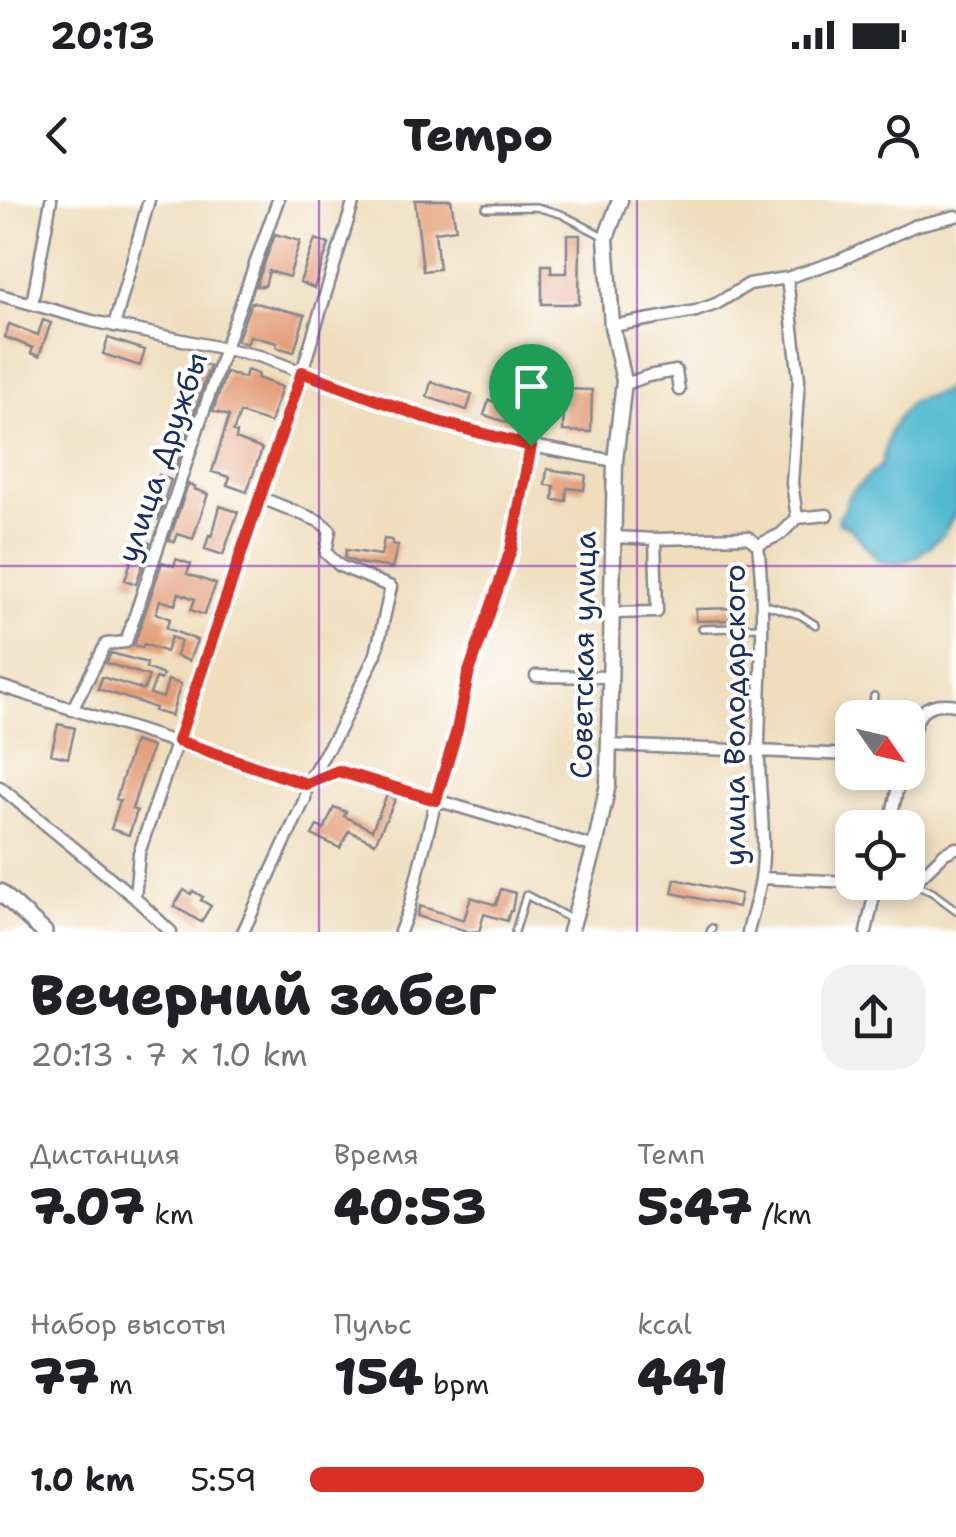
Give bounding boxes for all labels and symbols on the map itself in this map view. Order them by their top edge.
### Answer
pin [489,344,574,447]
street label: улица Дружбы [107,346,217,568]
street label: Советская улица [560,530,606,779]
street label: улица Володарского [714,564,755,866]
north arrow [835,700,925,790]

